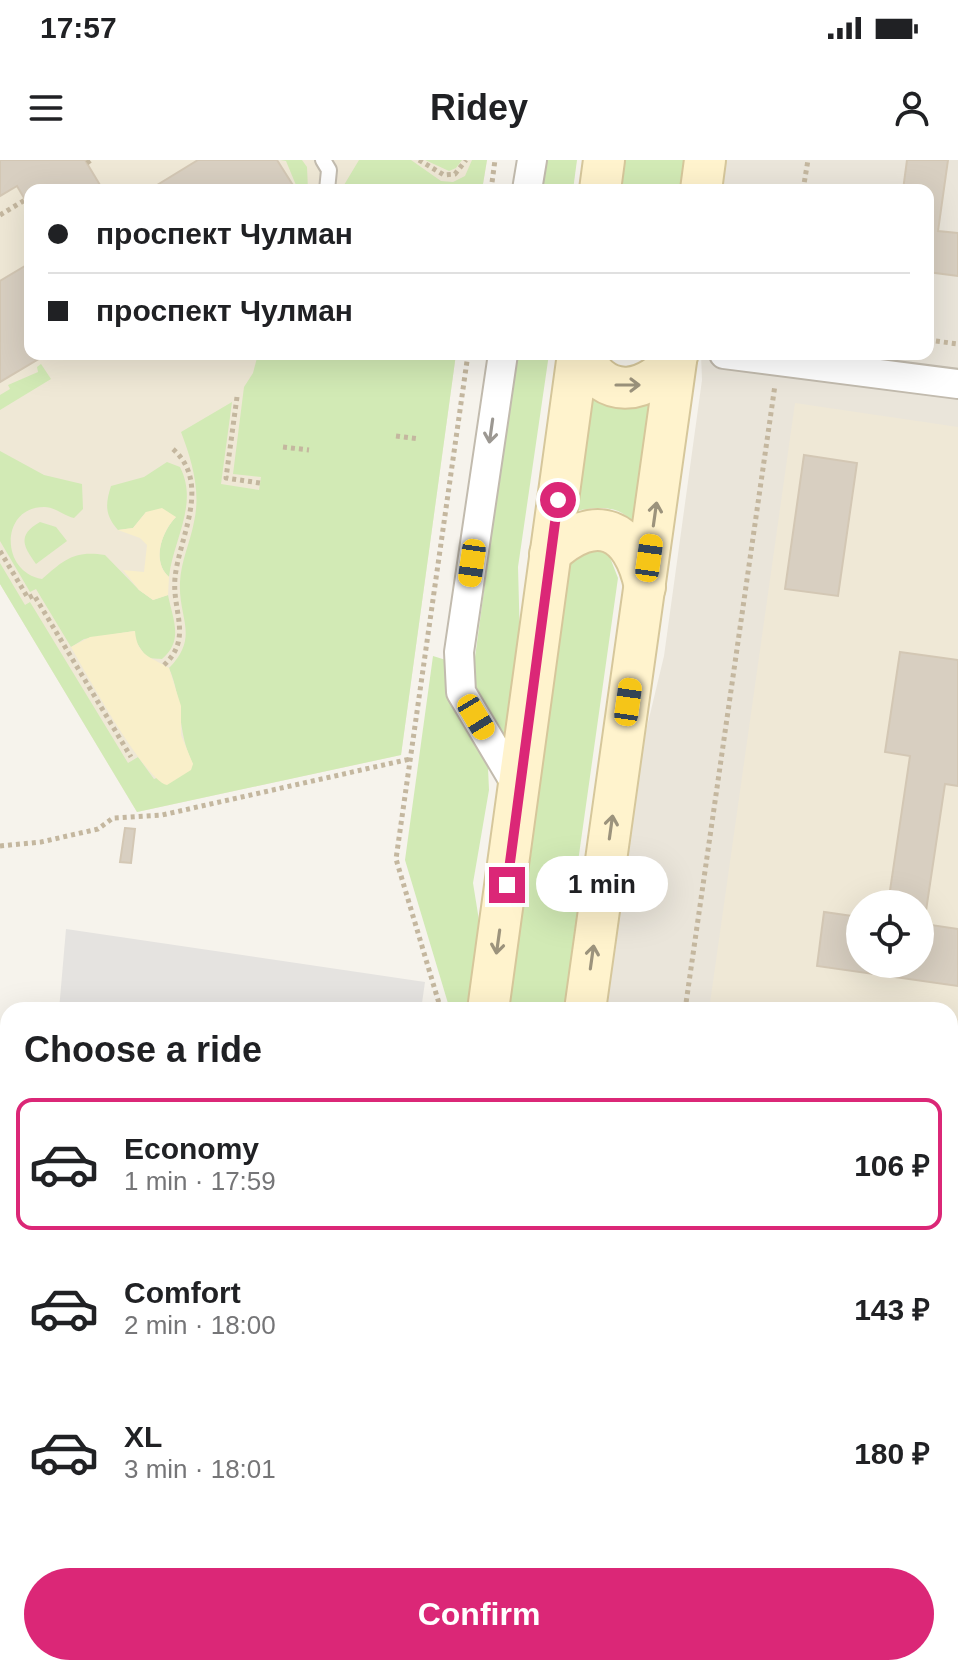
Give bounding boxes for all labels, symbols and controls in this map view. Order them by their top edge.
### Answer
text: 17:57 [40,11,117,44]
icon: menu [24,86,68,130]
icon: person [890,86,934,130]
text: Ridey [430,87,528,128]
text: проспект Чулман [96,217,353,250]
text: проспект Чулман [96,294,353,327]
one-way arrow [614,378,640,393]
one-way arrow [483,418,498,443]
route start [540,482,576,518]
one-way arrow [648,502,663,527]
car [634,533,664,583]
car [457,538,487,588]
car [613,677,643,727]
car [453,690,499,744]
one-way arrow [604,815,619,840]
callout: 1 min [535,857,667,913]
route end [489,867,525,903]
text: 1 min [568,869,636,899]
map controls [846,890,934,978]
button: locate [846,890,934,978]
one-way arrow [490,929,505,954]
one-way arrow [585,945,600,970]
text: Choose a ride [24,1029,262,1070]
icon: car [28,1128,100,1200]
text: Economy [124,1132,259,1165]
text: 106 ₽ [854,1149,930,1182]
text: 1 min · 17:59 [124,1166,276,1196]
icon: car [28,1272,100,1344]
text: Comfort [124,1276,241,1309]
text: 143 ₽ [854,1293,930,1326]
text: 2 min · 18:00 [124,1310,276,1340]
icon: car [28,1416,100,1488]
text: XL [124,1420,162,1453]
text: 180 ₽ [854,1437,930,1470]
text: 3 min · 18:01 [124,1454,276,1484]
button: Confirm [24,1568,934,1660]

